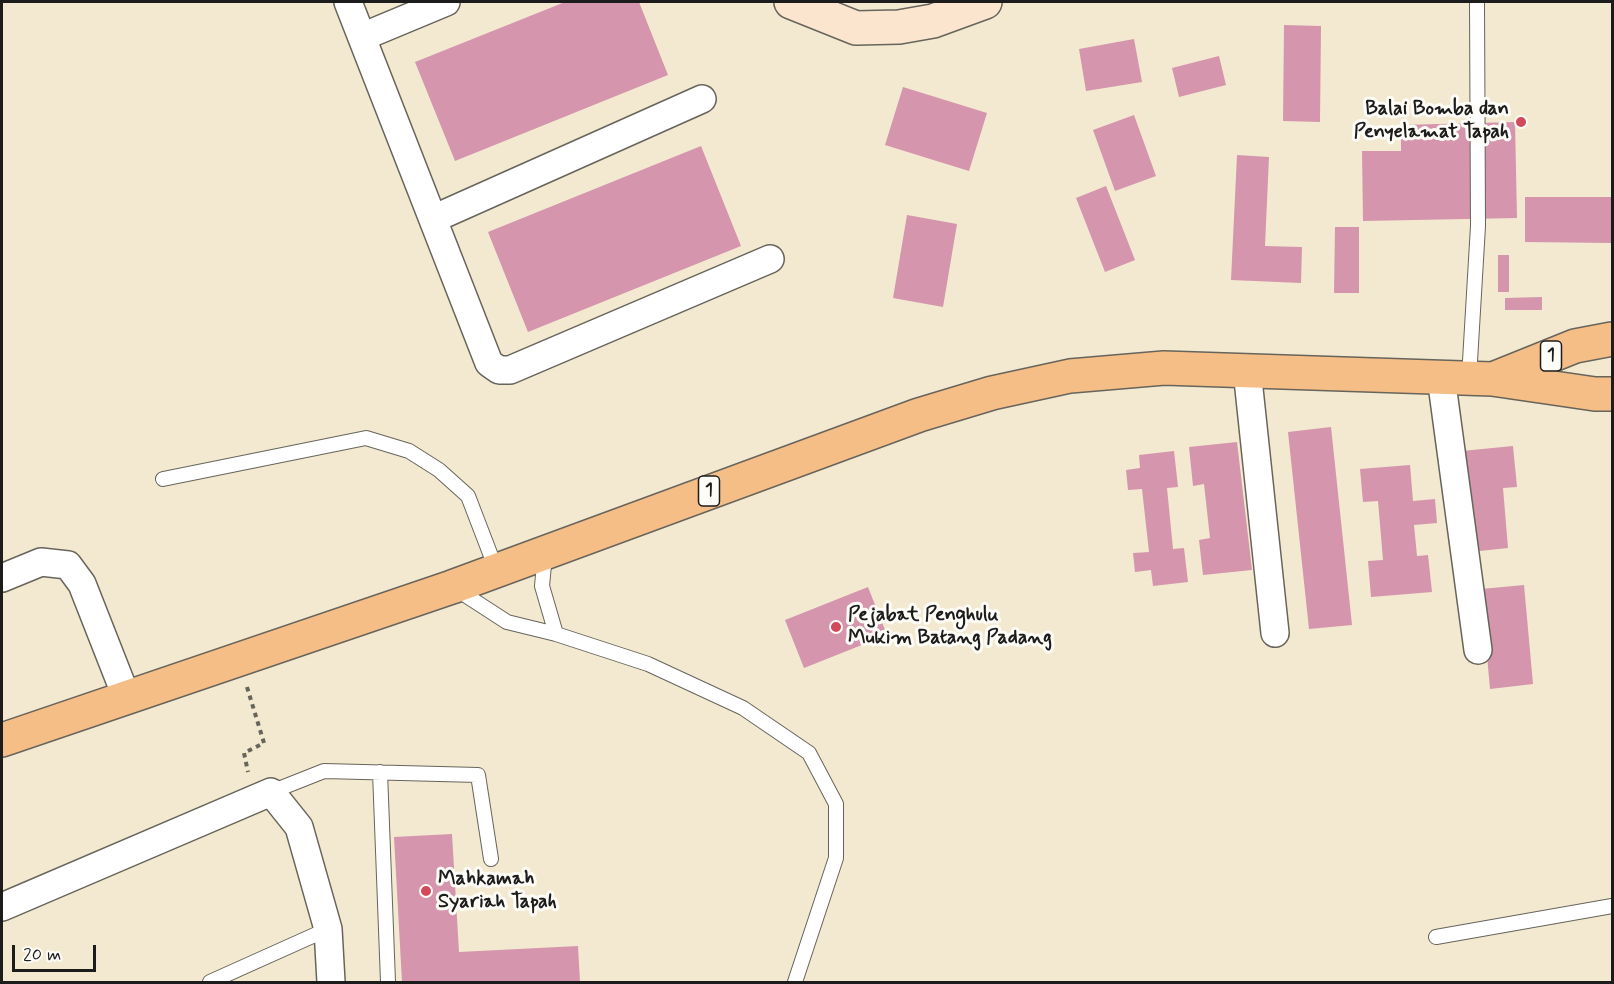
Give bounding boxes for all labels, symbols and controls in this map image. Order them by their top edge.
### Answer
place label: Balai Bomba dan Penyelamat Tapah [1354,98,1509,145]
marker: Balai Bomba dan Penyelamat Tapah [1514,115,1528,129]
road number: 1 [1540,341,1562,371]
road number: 1 [698,476,720,506]
place label: Pejabat Penghulu Mukim Batang Padang [848,604,1052,651]
marker: Pejabat Penghulu Mukim Batang Padang [829,620,843,634]
place label: Mahkamah Syariah Tapah [438,868,557,915]
marker: Mahkamah Syariah Tapah [419,884,433,898]
scale bar [15,933,99,971]
text: 20 m [23,943,61,967]

